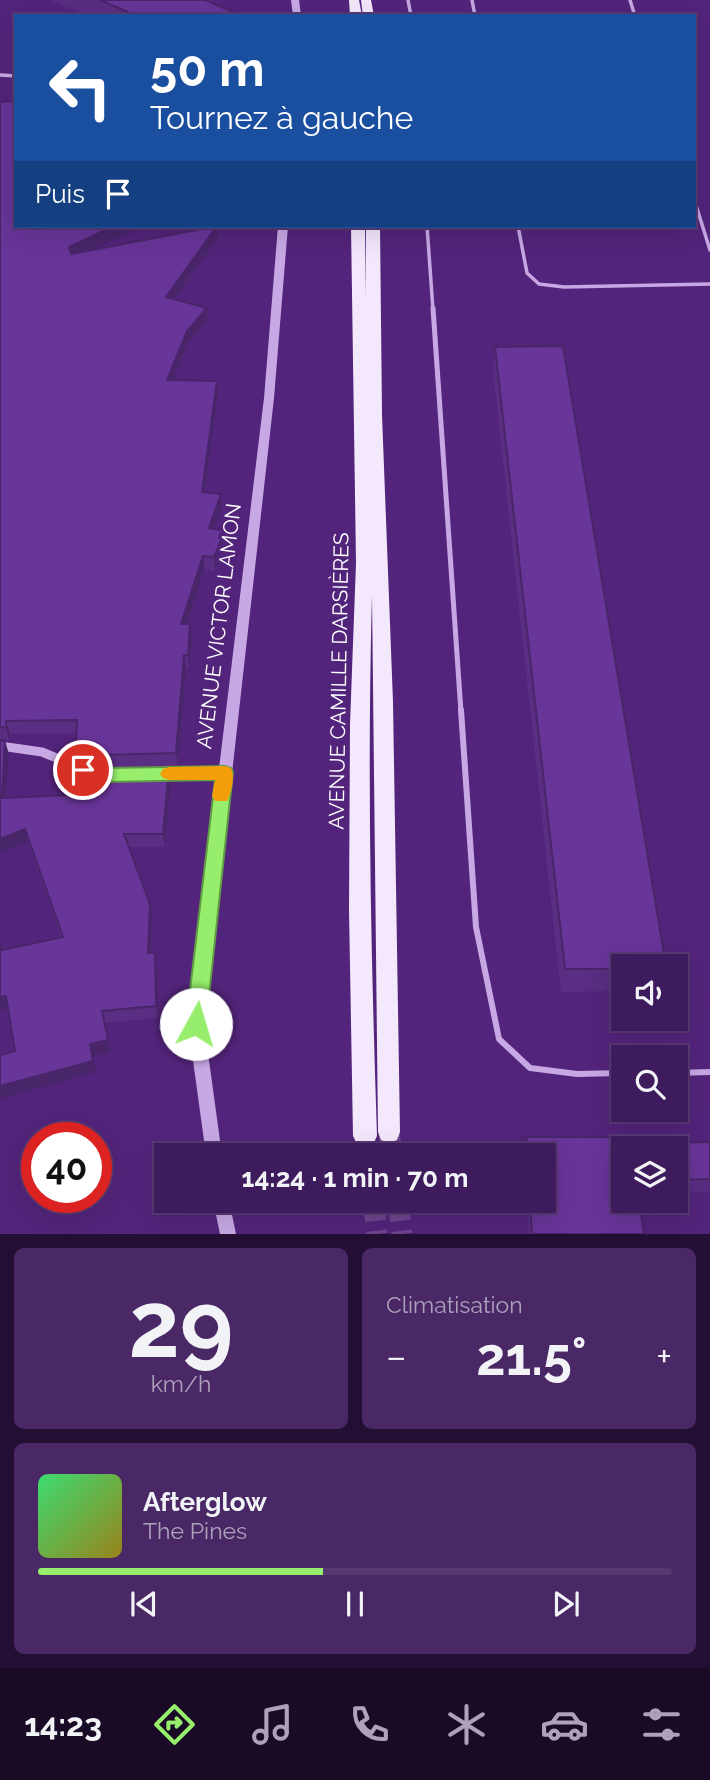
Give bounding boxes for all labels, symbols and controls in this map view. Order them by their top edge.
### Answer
text: 50 m [150,40,265,97]
icon: left [35,42,126,133]
text: Tournez à gauche [150,99,413,136]
icon: arrive [99,175,137,213]
text: Puis [35,179,85,209]
street label: AVENUE VICTOR LAMON [191,502,246,750]
street label: AVENUE CAMILLE DARSIÈRES [323,532,354,830]
pin [53,740,113,800]
icon: arrive [64,751,102,789]
map controls [611,954,688,1213]
button: sound [611,954,688,1031]
position arrow [159,987,233,1061]
button: search [611,1045,688,1122]
speed limit sign: 40 [21,1122,112,1213]
button: layers [611,1136,688,1213]
text: 14:24 · 1 min · 70 m [242,1163,468,1193]
text: 29 [129,1271,233,1378]
text: Climatisation [386,1291,523,1318]
text: 21.5° [476,1326,587,1387]
text: − [386,1334,406,1379]
text: + [656,1334,672,1379]
text: km/h [151,1370,211,1397]
text: Afterglow [143,1487,267,1517]
text: The Pines [143,1517,247,1544]
icon: previous [125,1585,163,1623]
icon: pause [336,1585,374,1623]
icon: next [547,1585,585,1623]
icon: directions [150,1700,199,1749]
icon: music [248,1700,297,1749]
icon: phone [345,1700,394,1749]
icon: climate [442,1700,491,1749]
icon: car [540,1700,589,1749]
icon: filters [637,1700,686,1749]
text: 14:23 [24,1706,102,1743]

